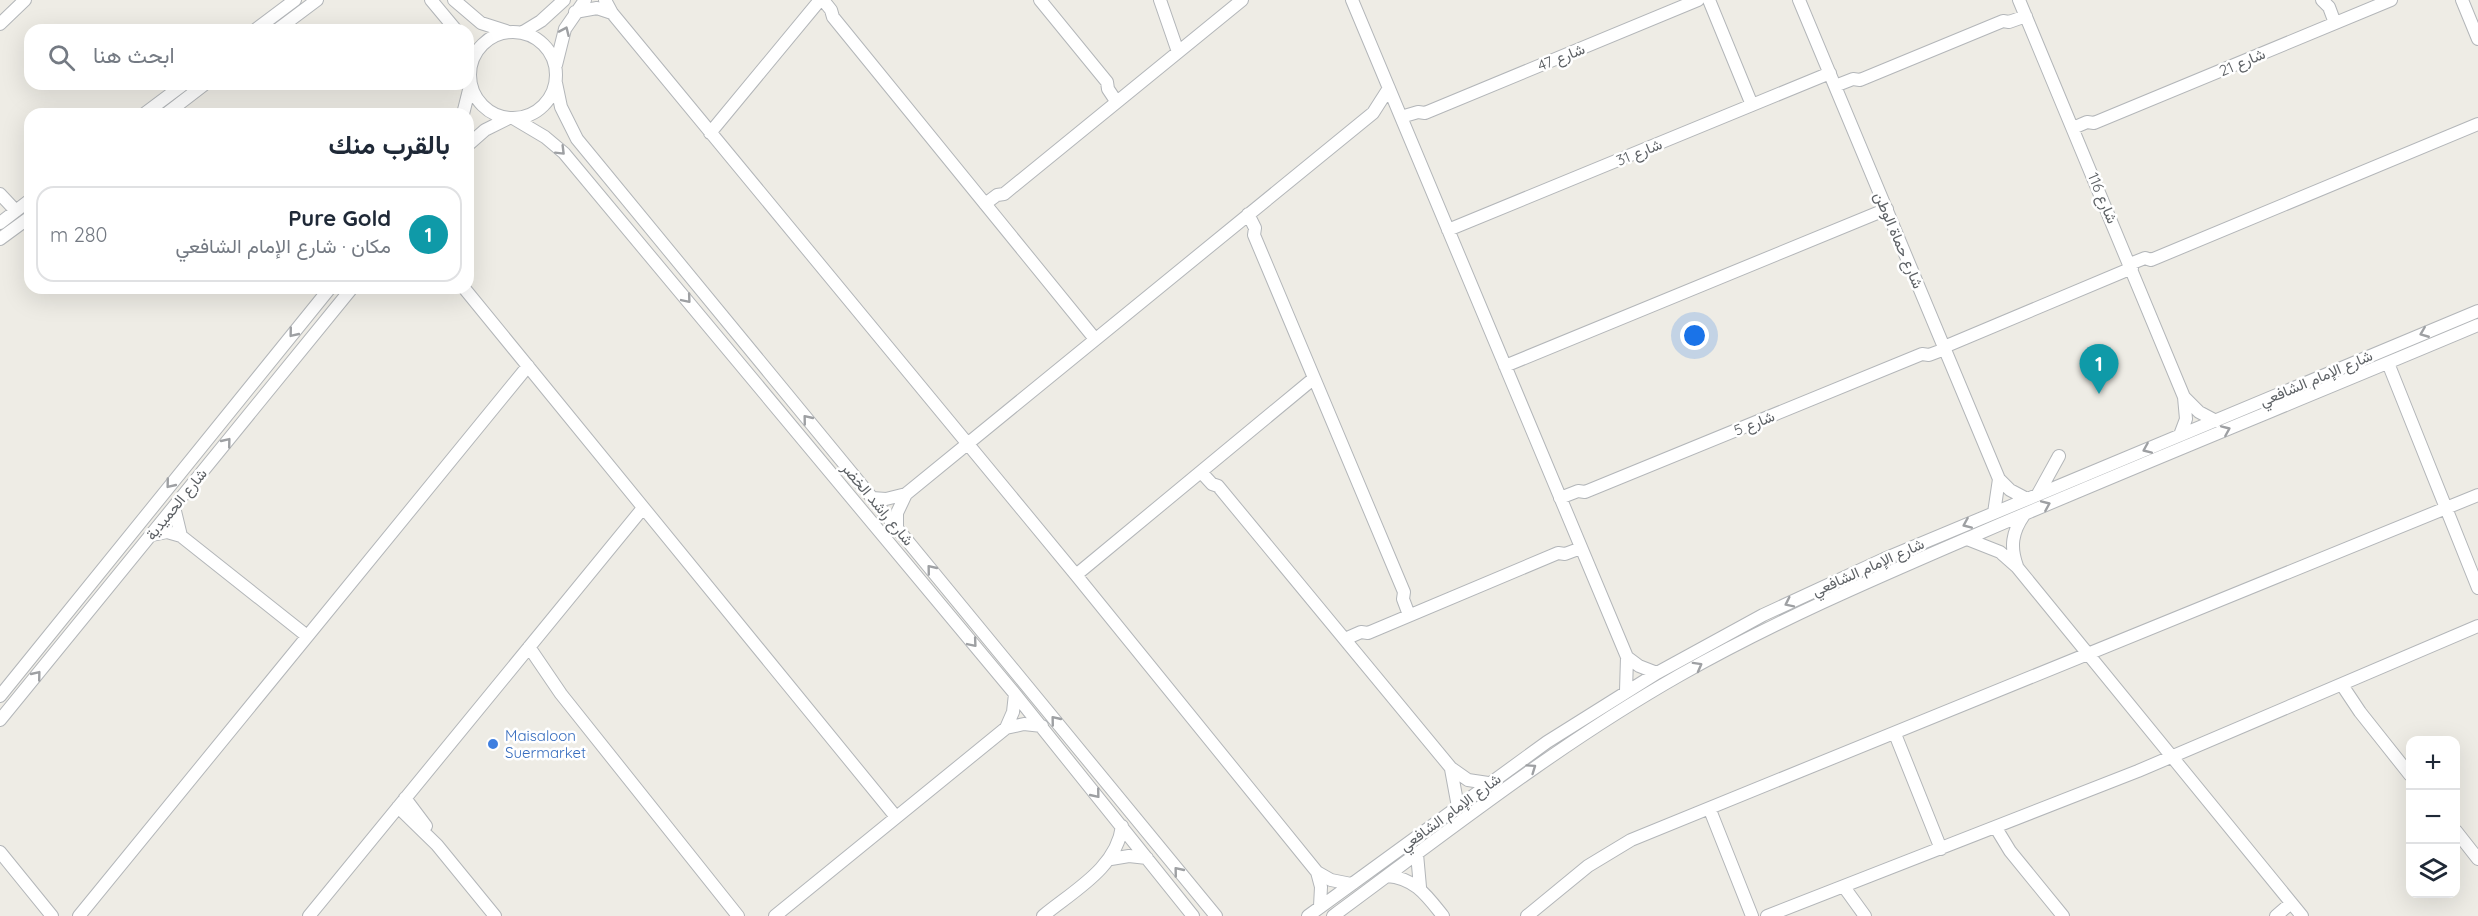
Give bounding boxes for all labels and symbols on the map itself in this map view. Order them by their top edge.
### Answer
one-way arrow [557,26,569,37]
street label: شارع 47 [1535,39,1588,77]
street label: شارع 21 [2216,44,2269,82]
street label: شارع 31 [1613,134,1666,172]
one-way arrow [554,144,565,154]
street label: شارع 116 [2082,170,2122,227]
street label: شارع حماة الوطن [1868,189,1928,292]
one-way arrow [680,292,691,303]
your location [1680,321,1709,350]
one-way arrow [2419,326,2430,338]
one-way arrow [290,327,301,338]
pin: 1 [2080,344,2118,394]
street label: شارع الإمام الشافعي [2257,346,2377,414]
street label: شارع 5 [1731,406,1778,442]
one-way arrow [803,415,814,426]
one-way arrow [2220,425,2231,437]
one-way arrow [219,438,230,449]
one-way arrow [2143,442,2154,454]
street label: شارع راشد الخضر [836,458,918,551]
street label: شارع الحميدية [141,464,212,545]
one-way arrow [166,478,177,489]
one-way arrow [2040,500,2051,512]
one-way arrow [1963,517,1974,529]
street label: شارع الإمام الشافعي [1809,534,1929,604]
one-way arrow [928,565,939,576]
one-way arrow [1784,595,1795,607]
one-way arrow [966,636,977,647]
one-way arrow [1691,662,1702,673]
one-way arrow [30,671,41,682]
one-way arrow [1051,716,1062,727]
place label: Maisaloon Suermarket [505,726,586,762]
marker: Maisaloon Suermarket [486,737,500,751]
one-way arrow [1525,764,1536,775]
street label: شارع الإمام الشافعي [1396,769,1507,858]
one-way arrow [1089,787,1100,798]
one-way arrow [1175,867,1186,878]

